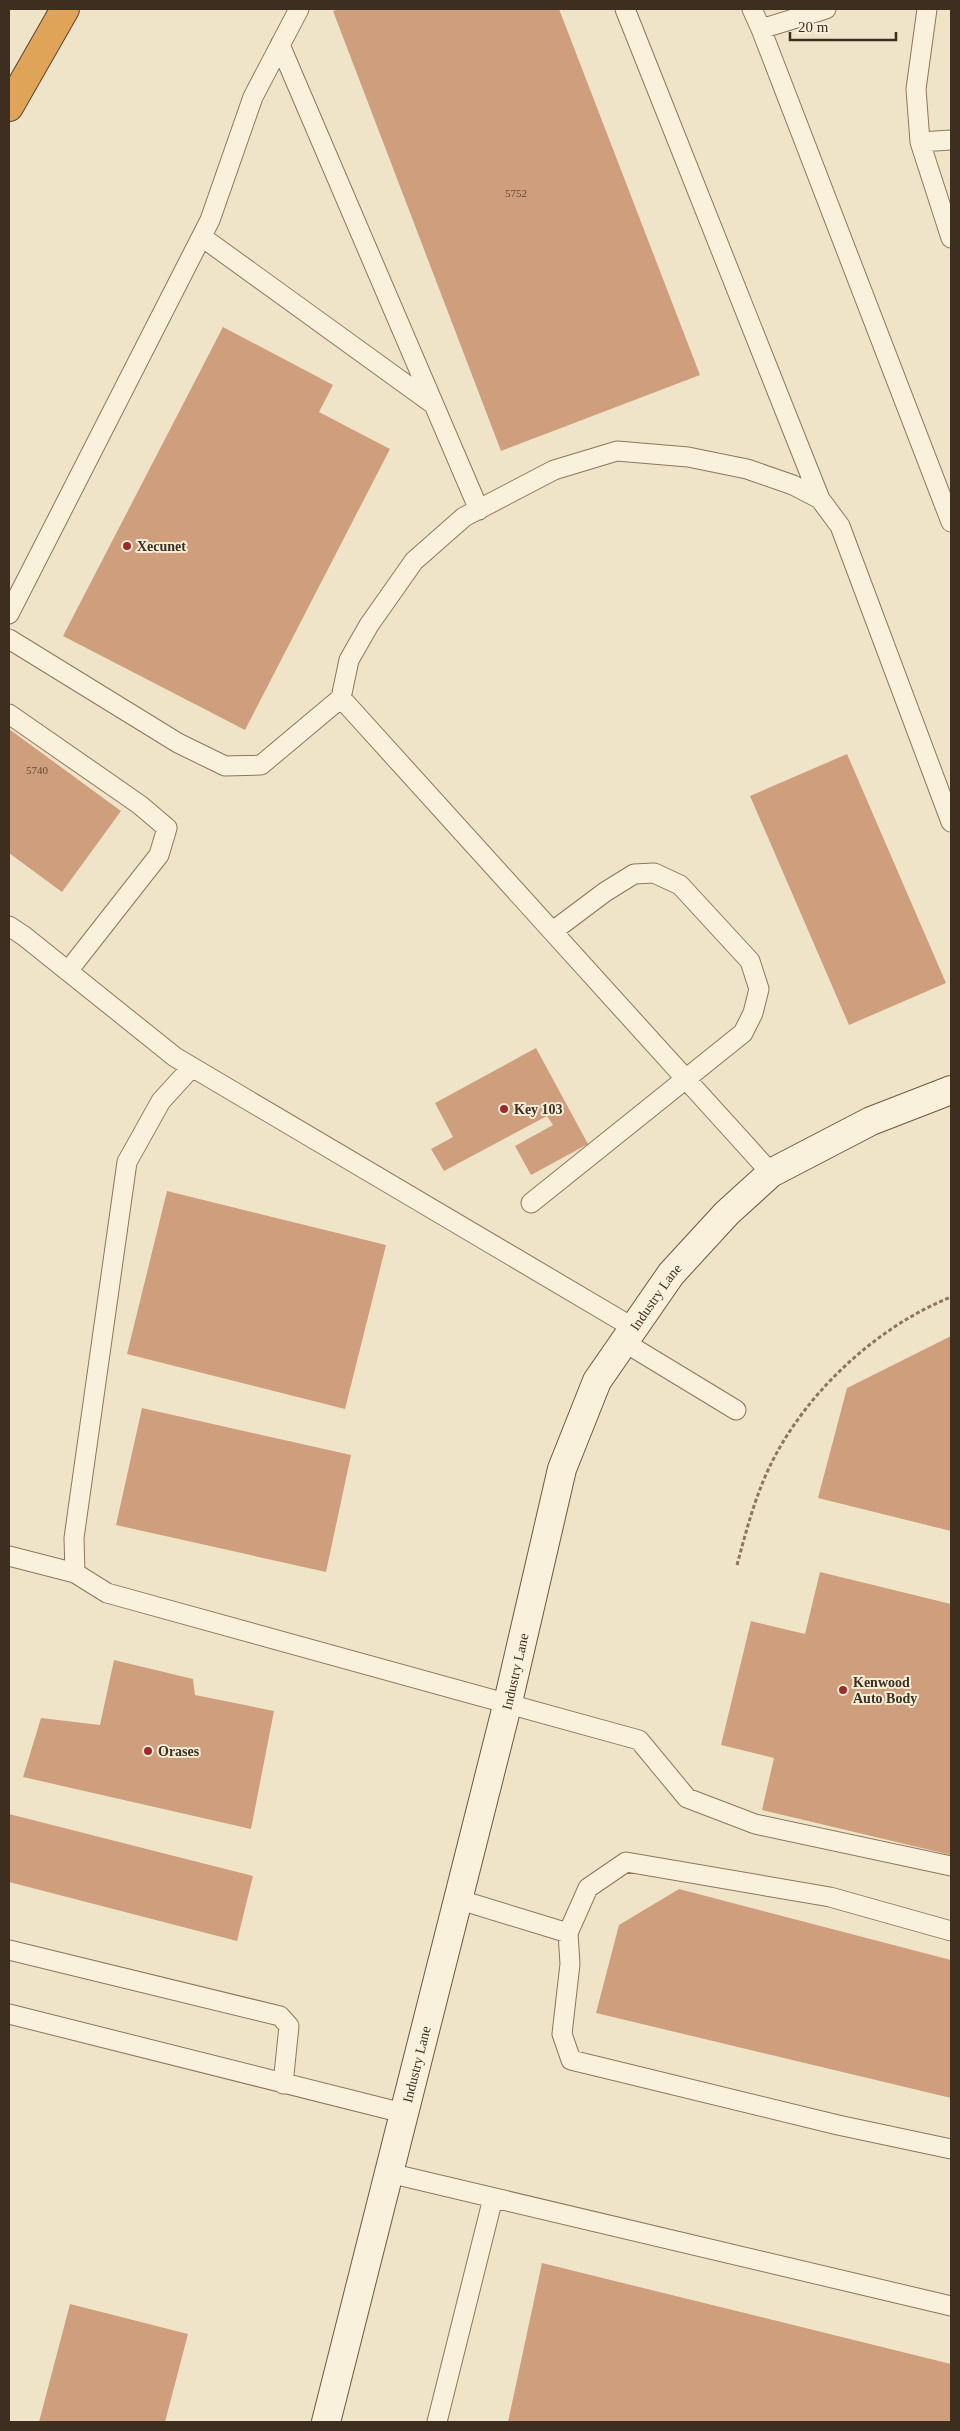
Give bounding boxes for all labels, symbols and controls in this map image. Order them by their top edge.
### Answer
scale bar [790,10,896,42]
text: 20 m [798,19,829,35]
house number: 5752 [505,187,527,199]
place label: Xecunet [137,539,186,554]
marker: Xecunet [121,540,133,552]
house number: 5740 [26,764,49,776]
place label: Key 103 [514,1102,563,1117]
marker: Key 103 [498,1103,510,1115]
street label: Industry Lane [627,1261,685,1333]
street label: Industry Lane [499,1632,532,1711]
place label: Kenwood Auto Body [853,1675,917,1706]
marker: Kenwood Auto Body [837,1684,849,1696]
place label: Orases [158,1744,200,1759]
marker: Orases [142,1745,154,1757]
street label: Industry Lane [400,2025,434,2104]

